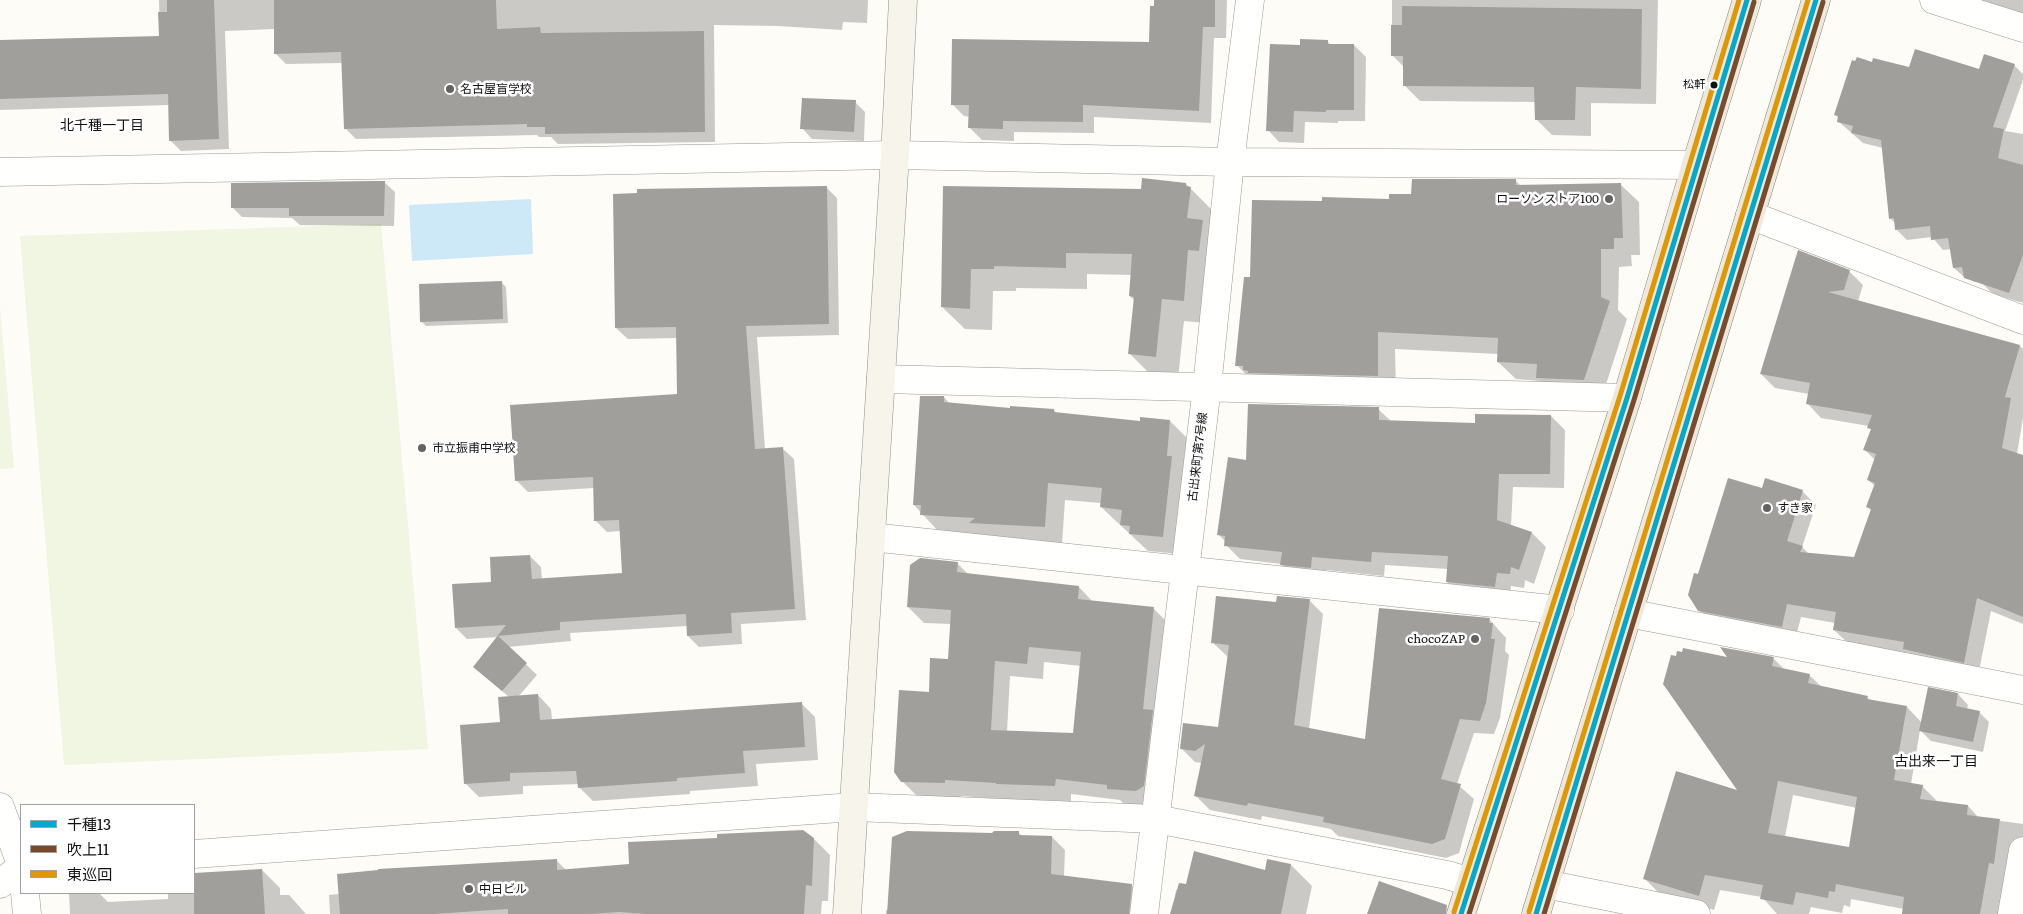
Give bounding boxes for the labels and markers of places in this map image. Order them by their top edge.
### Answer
place label: 松軒 [1683,78,1705,92]
marker: 松軒 [1709,80,1719,90]
place label: 名古屋盲学校 [460,82,532,96]
marker: 名古屋盲学校 [444,83,456,95]
place label: ローソンストア100 [1496,192,1599,206]
marker: ローソンストア100 [1603,193,1615,205]
place label: 市立振甫中学校 [432,441,516,455]
marker: 市立振甫中学校 [416,442,428,454]
place label: すき家 [1777,501,1813,515]
marker: すき家 [1761,502,1773,514]
place label: chocoZAP [1407,632,1465,646]
marker: chocoZAP [1469,633,1481,645]
place label: 中日ビル [479,882,527,896]
marker: 中日ビル [463,883,475,895]

